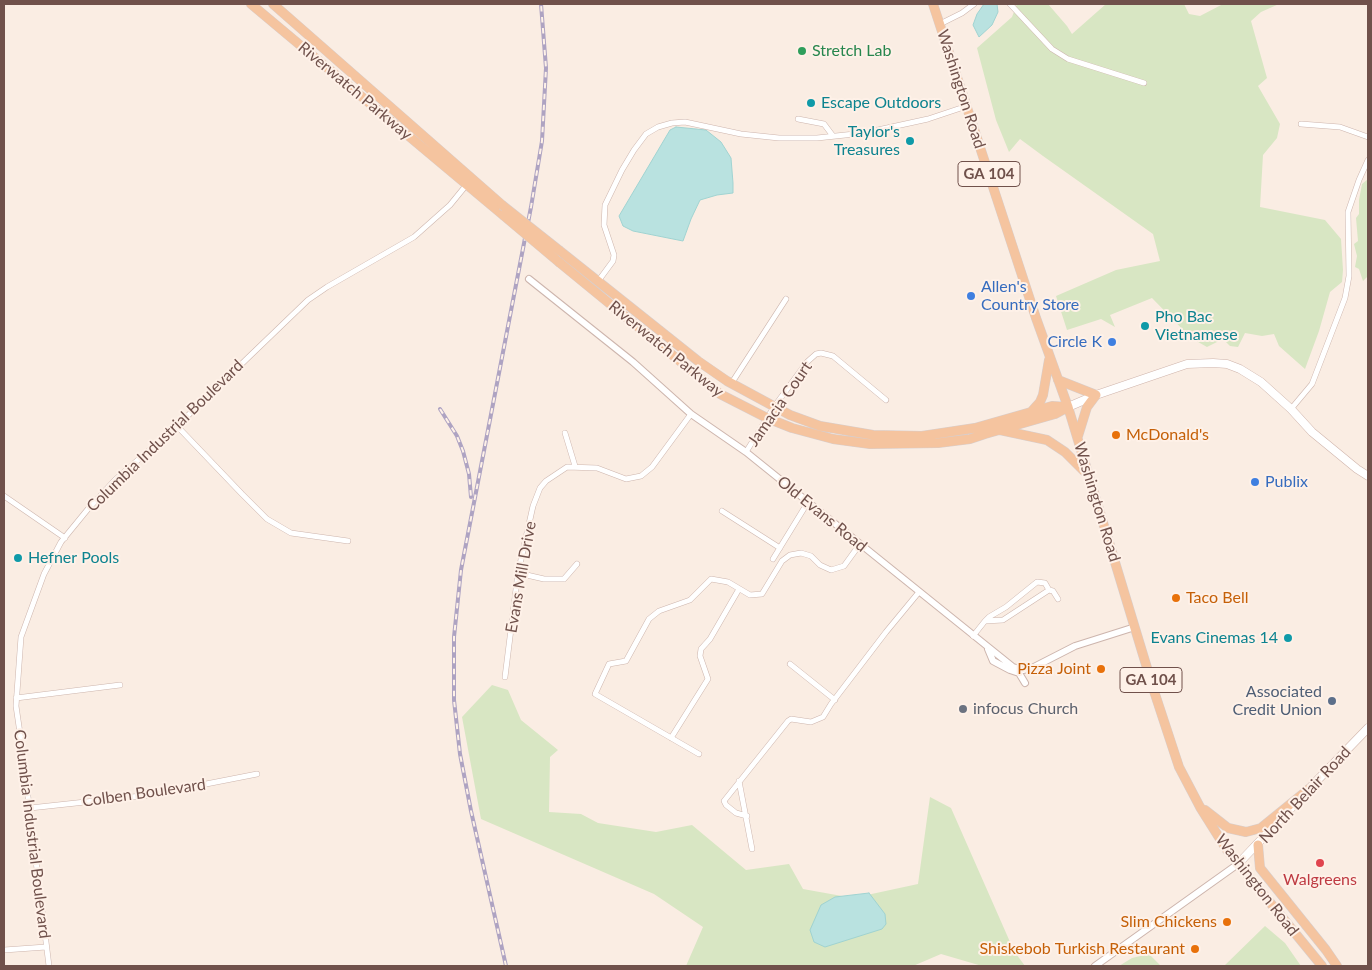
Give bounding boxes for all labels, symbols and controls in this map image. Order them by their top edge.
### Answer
street label: Washington Road [933,27,989,151]
street label: Riverwatch Parkway [294,38,416,144]
place label: Stretch Lab [812,41,891,61]
marker: Stretch Lab [796,45,808,57]
place label: Escape Outdoors [821,93,941,113]
marker: Escape Outdoors [805,97,817,109]
place label: Taylor's Treasures [834,122,900,160]
marker: Taylor's Treasures [904,135,916,147]
road number: GA 104 [958,162,1020,186]
place label: Allen's Country Store [981,277,1079,315]
marker: Allen's Country Store [965,290,977,302]
street label: Riverwatch Parkway [605,297,727,401]
place label: Pho Bac Vietnamese [1155,307,1238,345]
marker: Pho Bac Vietnamese [1139,320,1151,332]
place label: Circle K [1047,332,1102,352]
marker: Circle K [1106,336,1118,348]
street label: Columbia Industrial Boulevard [83,356,247,516]
street label: Jamacia Court [744,358,816,450]
place label: McDonald's [1126,425,1209,445]
marker: McDonald's [1110,429,1122,441]
street label: Washington Road [1070,440,1124,564]
street label: Old Evans Road [773,472,871,556]
place label: Publix [1265,472,1308,492]
marker: Publix [1249,476,1261,488]
street label: Evans Mill Drive [502,520,540,634]
place label: Hefner Pools [28,548,119,568]
marker: Hefner Pools [12,552,24,564]
place label: Taco Bell [1186,588,1248,608]
marker: Taco Bell [1170,592,1182,604]
place label: Evans Cinemas 14 [1151,628,1278,648]
marker: Evans Cinemas 14 [1282,632,1294,644]
place label: Pizza Joint [1017,659,1091,679]
marker: Pizza Joint [1095,663,1107,675]
road number: GA 104 [1120,668,1182,692]
place label: Associated Credit Union [1232,682,1322,720]
marker: Associated Credit Union [1326,695,1338,707]
place label: infocus Church [973,699,1078,719]
marker: infocus Church [957,703,969,715]
street label: Columbia Industrial Boulevard [10,728,54,940]
street label: North Belair Road [1255,743,1355,847]
street label: Colben Boulevard [81,775,207,811]
street label: Washington Road [1211,830,1303,940]
marker: Walgreens [1314,857,1326,869]
place label: Walgreens [1283,870,1357,890]
place label: Slim Chickens [1121,912,1217,932]
marker: Slim Chickens [1221,916,1233,928]
place label: Shiskebob Turkish Restaurant [979,939,1185,959]
marker: Shiskebob Turkish Restaurant [1189,943,1201,955]

